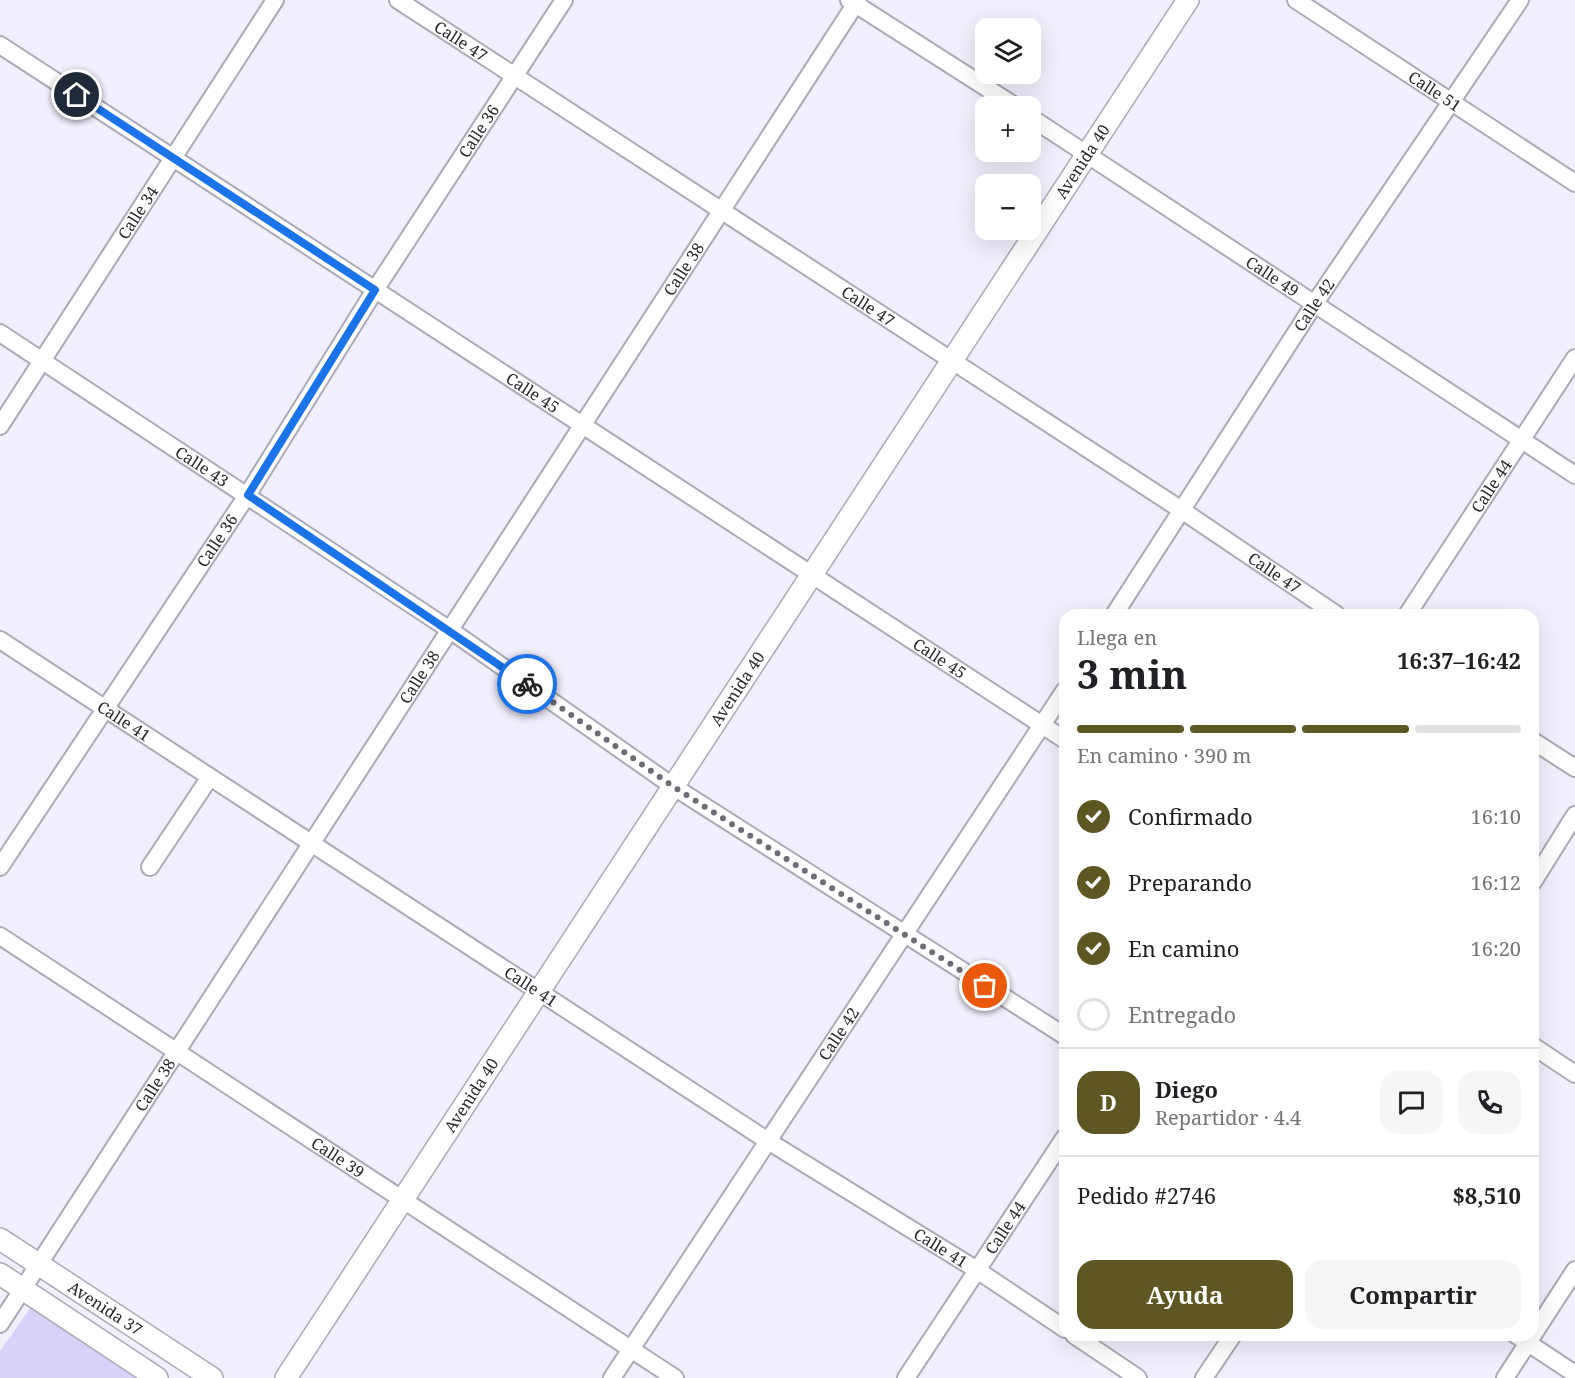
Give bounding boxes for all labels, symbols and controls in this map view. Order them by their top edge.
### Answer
street label: Calle 47 [430,15,492,66]
map controls [975,18,1041,240]
button: layers [975,18,1041,84]
street label: Calle 51 [1404,66,1466,117]
pin [51,69,102,120]
icon: home [60,78,93,111]
button: + [975,96,1041,162]
street label: Calle 36 [453,100,504,162]
street label: Avenida 40 [1050,120,1115,203]
button: − [975,174,1041,240]
street label: Calle 34 [112,182,163,244]
street label: Calle 38 [658,238,709,300]
street label: Calle 49 [1242,251,1303,302]
street label: Calle 42 [1289,274,1340,336]
street label: Calle 47 [837,281,899,332]
street label: Calle 45 [502,367,564,418]
street label: Calle 43 [171,441,233,492]
street label: Calle 44 [1466,455,1517,517]
street label: Calle 36 [191,510,243,571]
street label: Calle 47 [1244,547,1305,599]
text: Llega en [1077,624,1157,651]
street label: Calle 45 [909,633,971,684]
text: 16:37–16:42 [1397,645,1521,675]
street label: Calle 38 [394,646,445,708]
street label: Avenida 40 [705,647,770,730]
text: 3 min [1077,647,1187,700]
courier [497,654,557,714]
icon: bike [511,668,544,701]
street label: Calle 41 [93,695,155,746]
text: En camino · 390 m [1077,742,1251,769]
icon: check [1077,800,1110,833]
text: Confirmado [1128,801,1253,831]
text: 16:10 [1471,803,1521,830]
icon: check [1077,866,1110,899]
text: Preparando [1128,867,1252,897]
text: 16:12 [1471,869,1521,896]
icon: check [1077,932,1110,965]
text: En camino [1128,933,1240,963]
text: 16:20 [1471,935,1521,962]
pin [959,960,1010,1011]
street label: Calle 41 [500,961,562,1012]
icon: bag [968,969,1001,1002]
text: Entregado [1128,999,1236,1029]
street label: Calle 42 [813,1003,864,1065]
street label: Calle 38 [130,1054,180,1116]
street label: Avenida 40 [439,1054,503,1137]
button: chat [1380,1071,1443,1134]
button: phone [1458,1071,1521,1134]
text: Diego [1155,1074,1218,1104]
text: D [1100,1087,1117,1117]
text: Repartidor · 4.4 [1155,1104,1301,1131]
street label: Calle 39 [307,1132,369,1183]
text: Pedido #2746 [1077,1180,1216,1210]
text: $8,510 [1452,1180,1521,1210]
street label: Calle 44 [980,1197,1031,1259]
street label: Calle 41 [910,1223,972,1273]
button: Ayuda [1077,1260,1293,1329]
button: Compartir [1305,1260,1521,1329]
street label: Avenida 37 [64,1276,147,1340]

